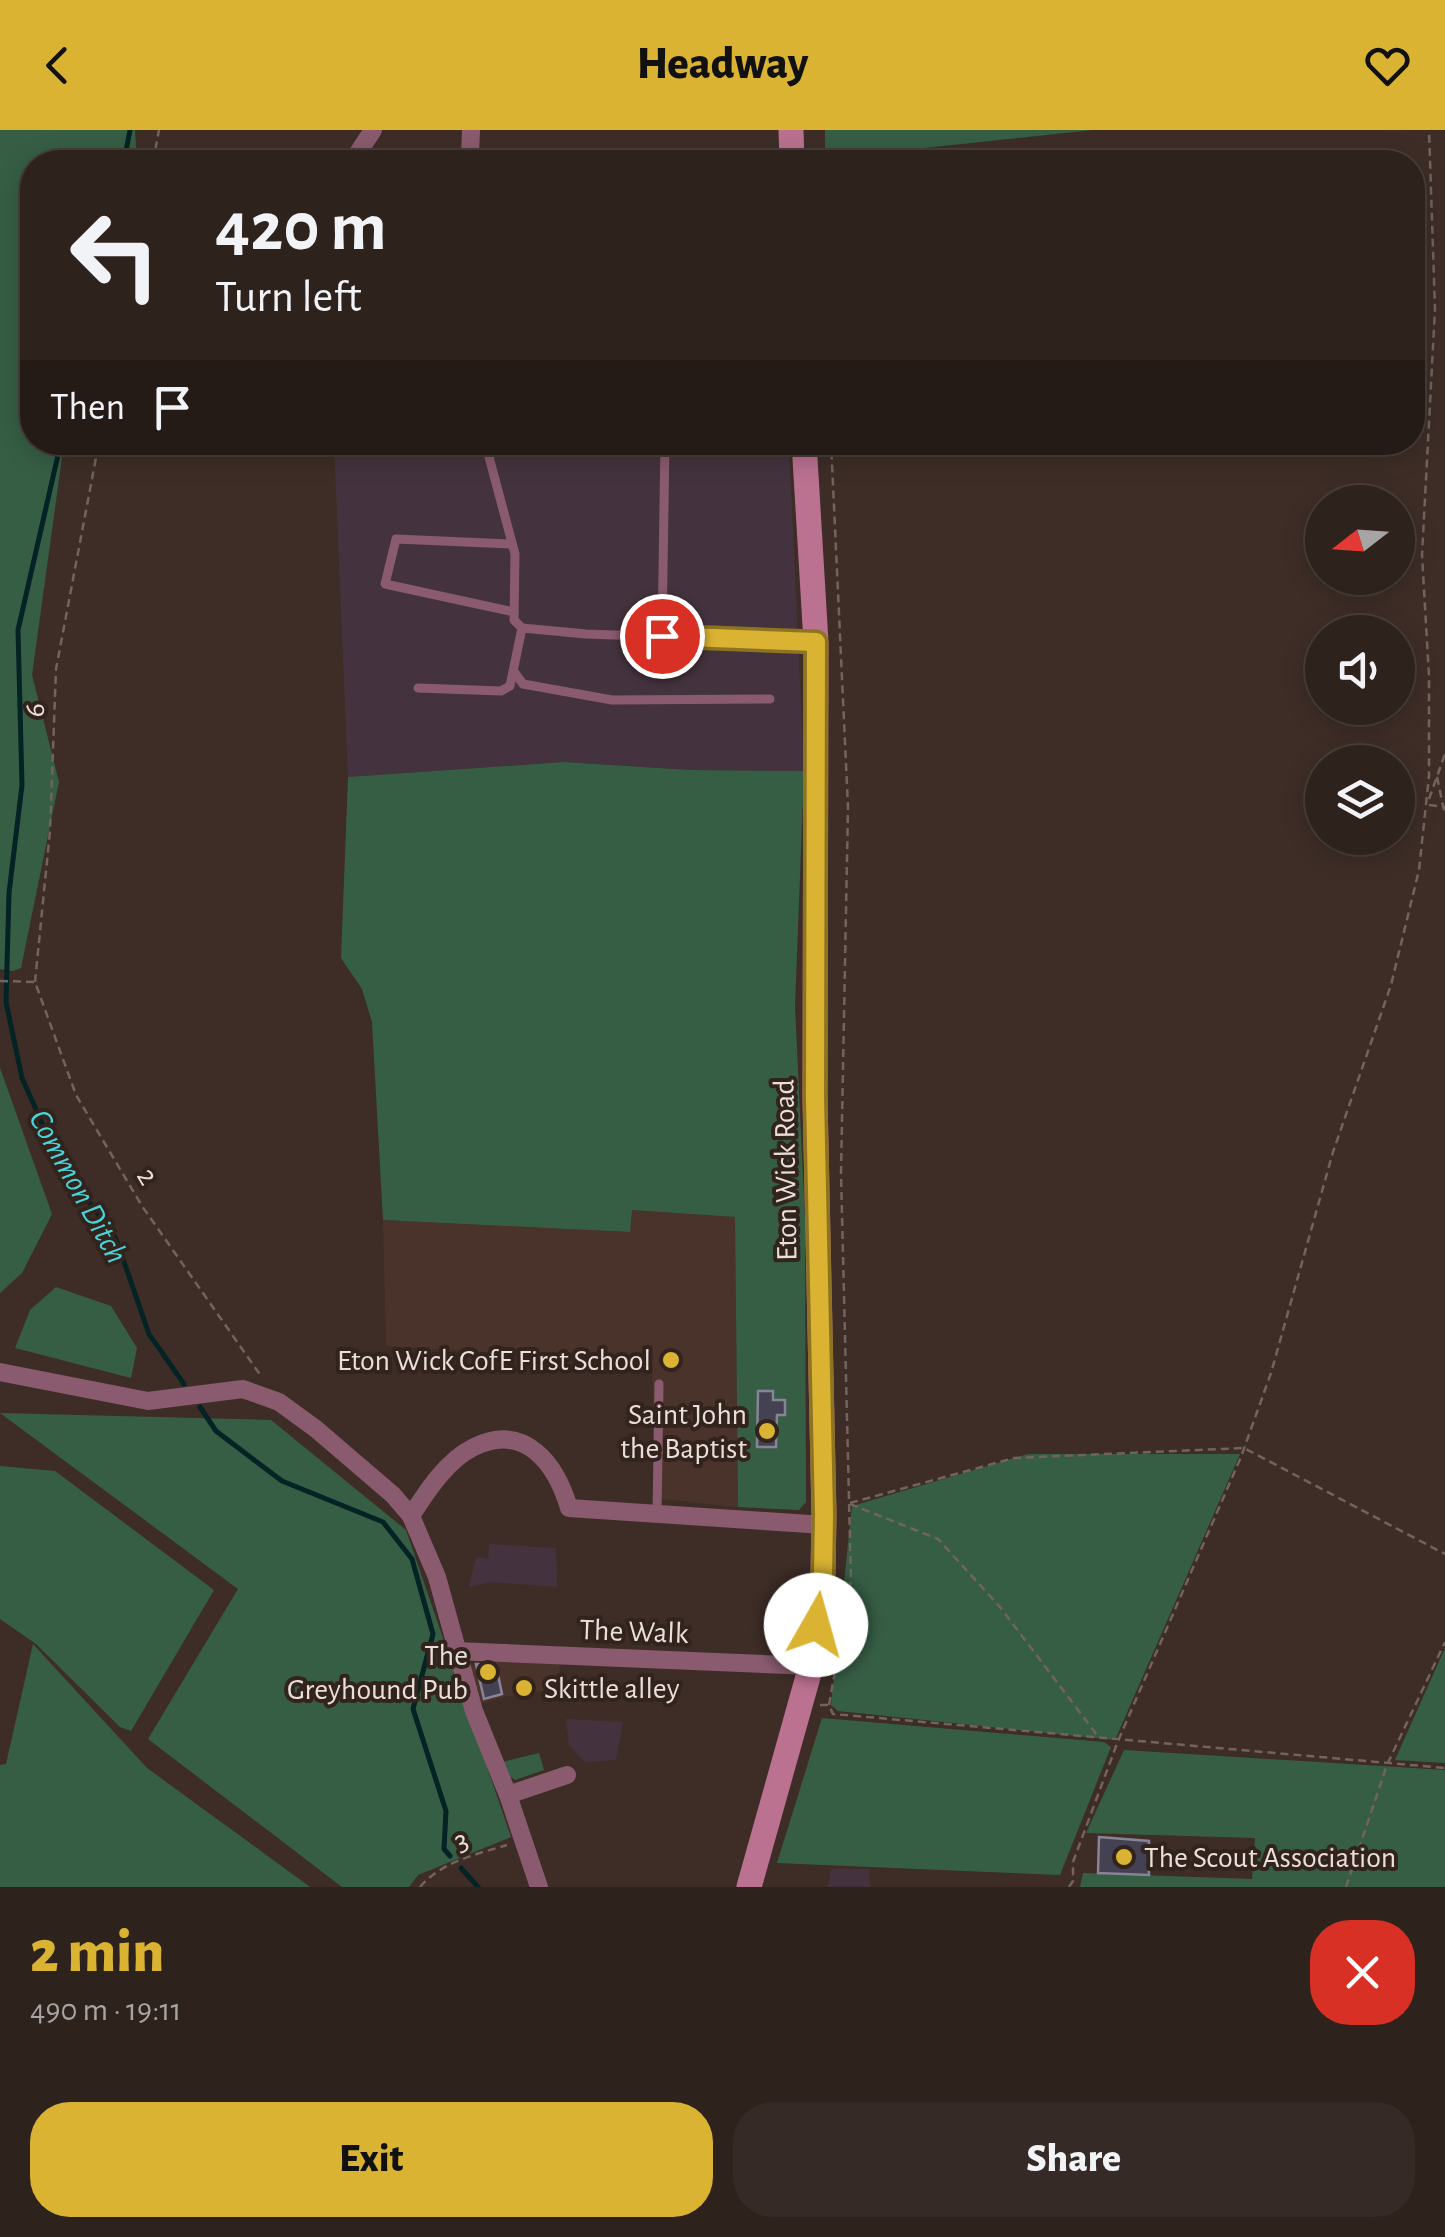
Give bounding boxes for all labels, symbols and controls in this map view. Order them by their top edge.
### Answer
icon: back [30,38,85,93]
icon: heart [1360,38,1415,93]
text: Headway [637,42,808,87]
icon: left [50,190,180,320]
text: 420 m [215,193,387,263]
text: Turn left [215,275,362,320]
icon: arrive [145,380,200,435]
text: Then [50,389,125,427]
north arrow [1305,485,1415,595]
map controls [1305,485,1415,855]
pin [620,594,705,679]
icon: arrive [635,609,690,664]
button: sound [1305,615,1415,725]
street label: 6 [20,702,50,718]
button: layers [1305,745,1415,855]
street label: Eton Wick Road [769,1079,803,1261]
water label: Common Ditch [23,1104,133,1269]
street label: 2 [131,1163,164,1190]
place label: Eton Wick CofE First School [337,1346,651,1376]
marker: Eton Wick CofE First School [660,1349,682,1371]
place label: Saint John the Baptist [620,1400,747,1464]
marker: Saint John the Baptist [756,1420,778,1442]
position arrow [764,1573,868,1677]
street label: The Walk [579,1615,689,1649]
place label: The Greyhound Pub [287,1641,468,1705]
marker: The Greyhound Pub [477,1661,499,1683]
place label: Skittle alley [544,1674,680,1704]
marker: Skittle alley [513,1677,535,1699]
street label: 3 [450,1825,473,1857]
place label: The Scout Association [1144,1843,1396,1873]
marker: The Scout Association [1113,1846,1135,1868]
button: close [1310,1920,1415,2025]
text: 2 min [30,1923,164,1983]
text: 490 m · 19:11 [30,1994,182,2026]
button: Exit [30,2102,713,2217]
button: Share [733,2102,1415,2217]

